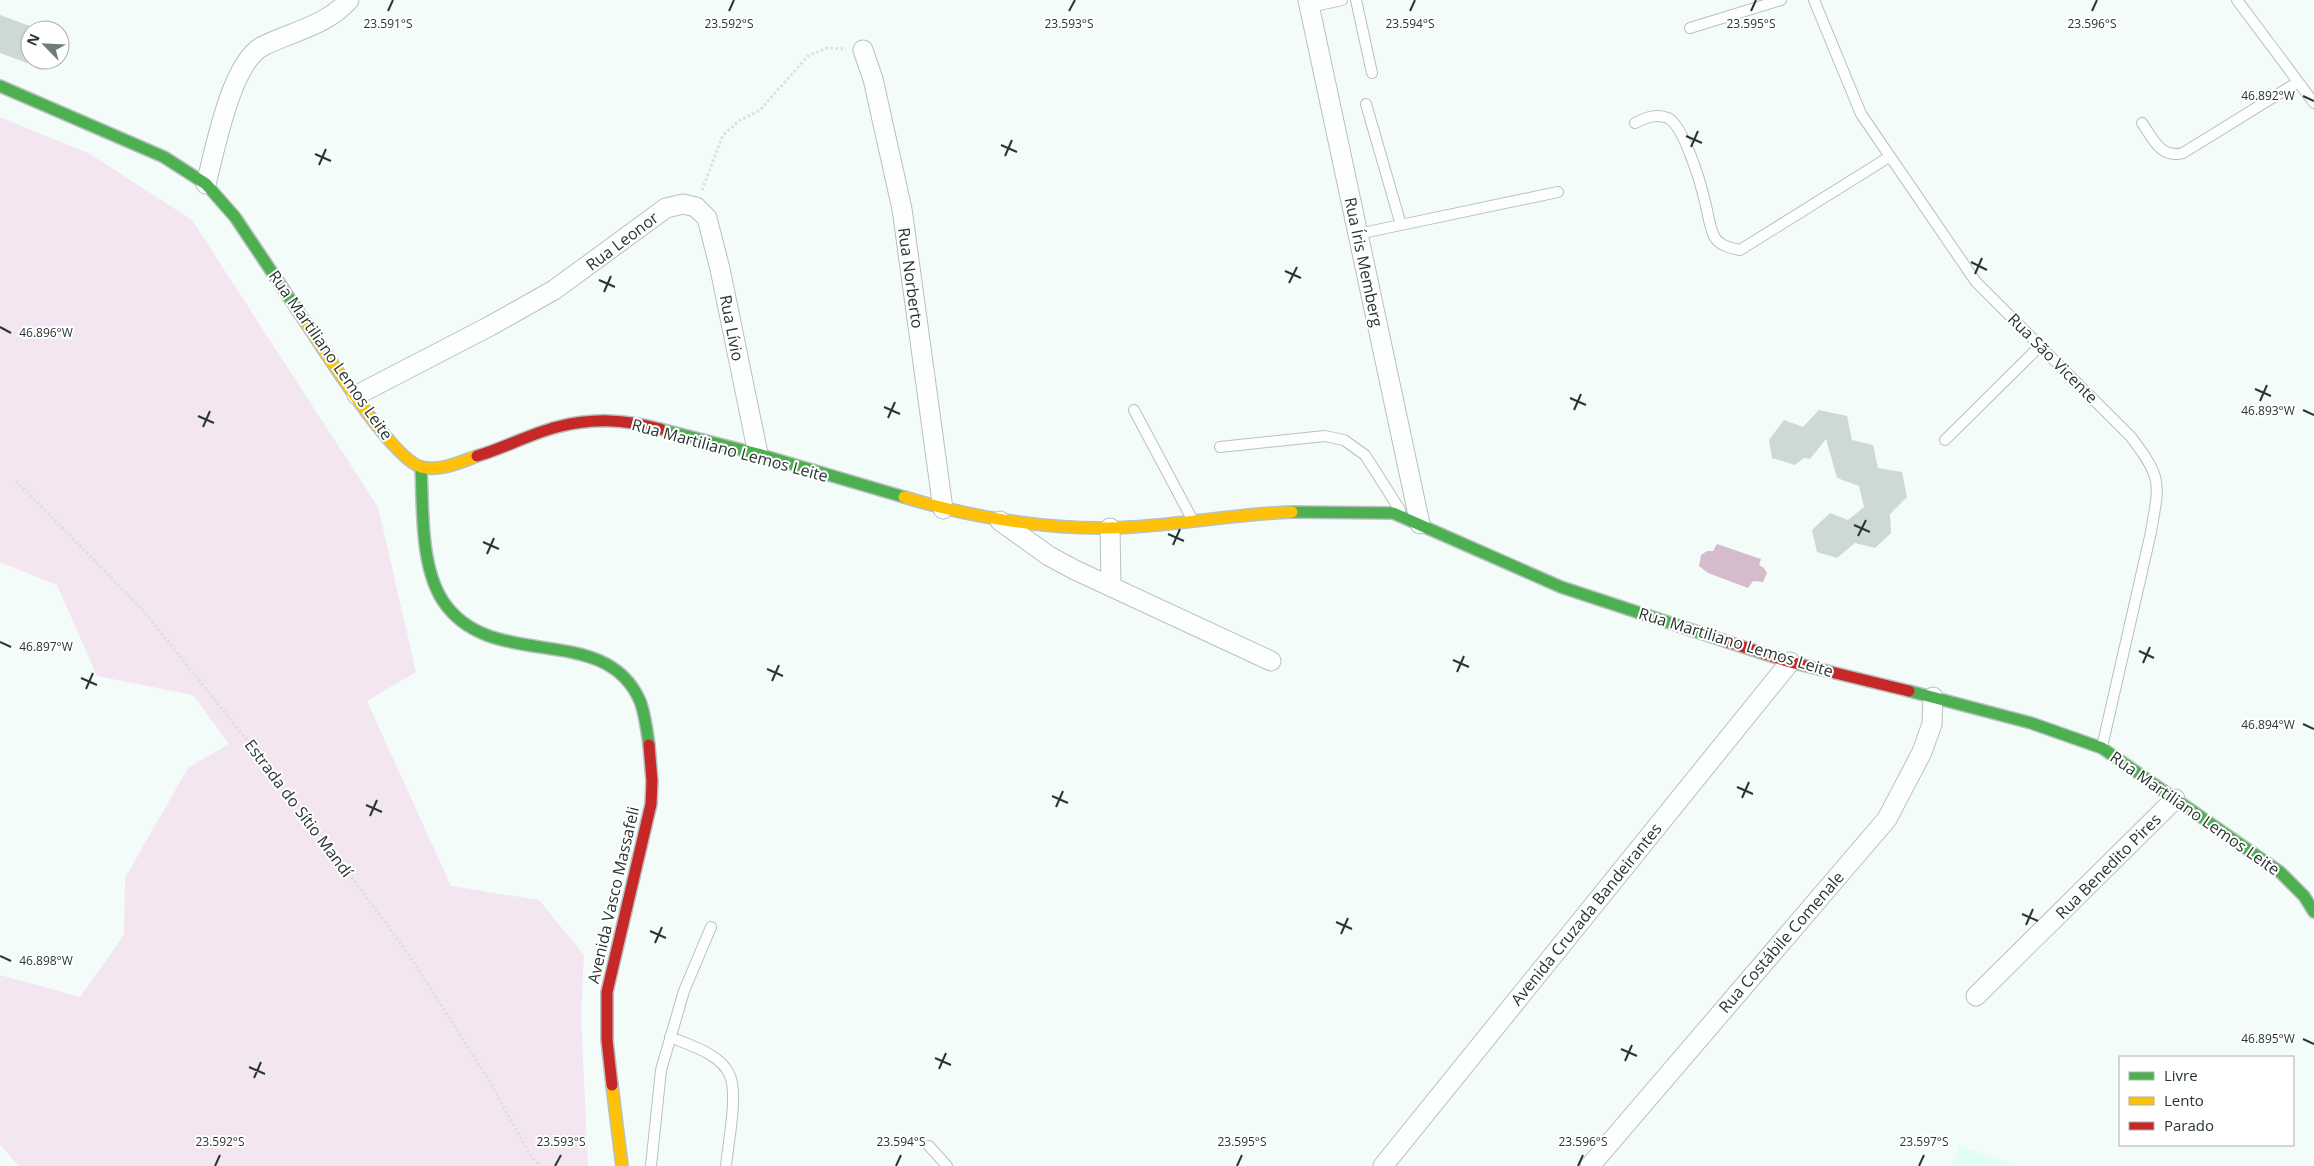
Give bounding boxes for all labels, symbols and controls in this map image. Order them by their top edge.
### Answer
text: 23.591°S [363,15,413,32]
text: 23.592°S [704,15,754,32]
text: 23.593°S [1044,15,1094,32]
text: 23.594°S [1385,15,1435,32]
text: 23.595°S [1726,15,1776,32]
text: 23.596°S [2067,15,2117,32]
north arrow [20,20,70,70]
text: N [22,30,44,49]
text: 46.892°W [2241,87,2295,104]
street label: Rua Íris Memberg [1340,195,1389,329]
street label: Rua Leonor [581,206,663,276]
street label: Rua Norberto [893,226,929,330]
street label: Rua Martiliano Lemos Leite [264,266,398,444]
street label: Rua Lívio [715,293,749,363]
street label: Rua São Vicente [2003,308,2103,408]
text: 46.896°W [19,324,73,341]
text: 46.893°W [2241,402,2295,419]
street label: Rua Martiliano Lemos Leite [629,413,831,487]
street label: Rua Martiliano Lemos Leite [1636,602,1836,682]
text: 46.897°W [19,638,73,655]
text: 46.894°W [2241,716,2295,733]
street label: Estrada do Sítio Mandí [240,735,359,882]
street label: Rua Martiliano Lemos Leite [2106,746,2284,880]
street label: Avenida Vasco Massafeli [582,804,644,986]
street label: Rua Benedito Pires [2050,808,2166,924]
street label: Avenida Cruzada Bandeirantes [1505,818,1667,1010]
street label: Rua Costábile Comenale [1713,867,1849,1017]
text: 46.898°W [19,952,73,969]
text: 46.895°W [2241,1030,2295,1047]
legend [2119,1056,2294,1146]
text: Livre [2164,1065,2198,1085]
text: Lento [2164,1090,2204,1110]
text: Parado [2164,1115,2214,1135]
text: 23.592°S [195,1133,245,1150]
text: 23.593°S [536,1133,586,1150]
text: 23.594°S [876,1133,926,1150]
text: 23.595°S [1217,1133,1267,1150]
text: 23.596°S [1558,1133,1608,1150]
text: 23.597°S [1899,1133,1949,1150]

